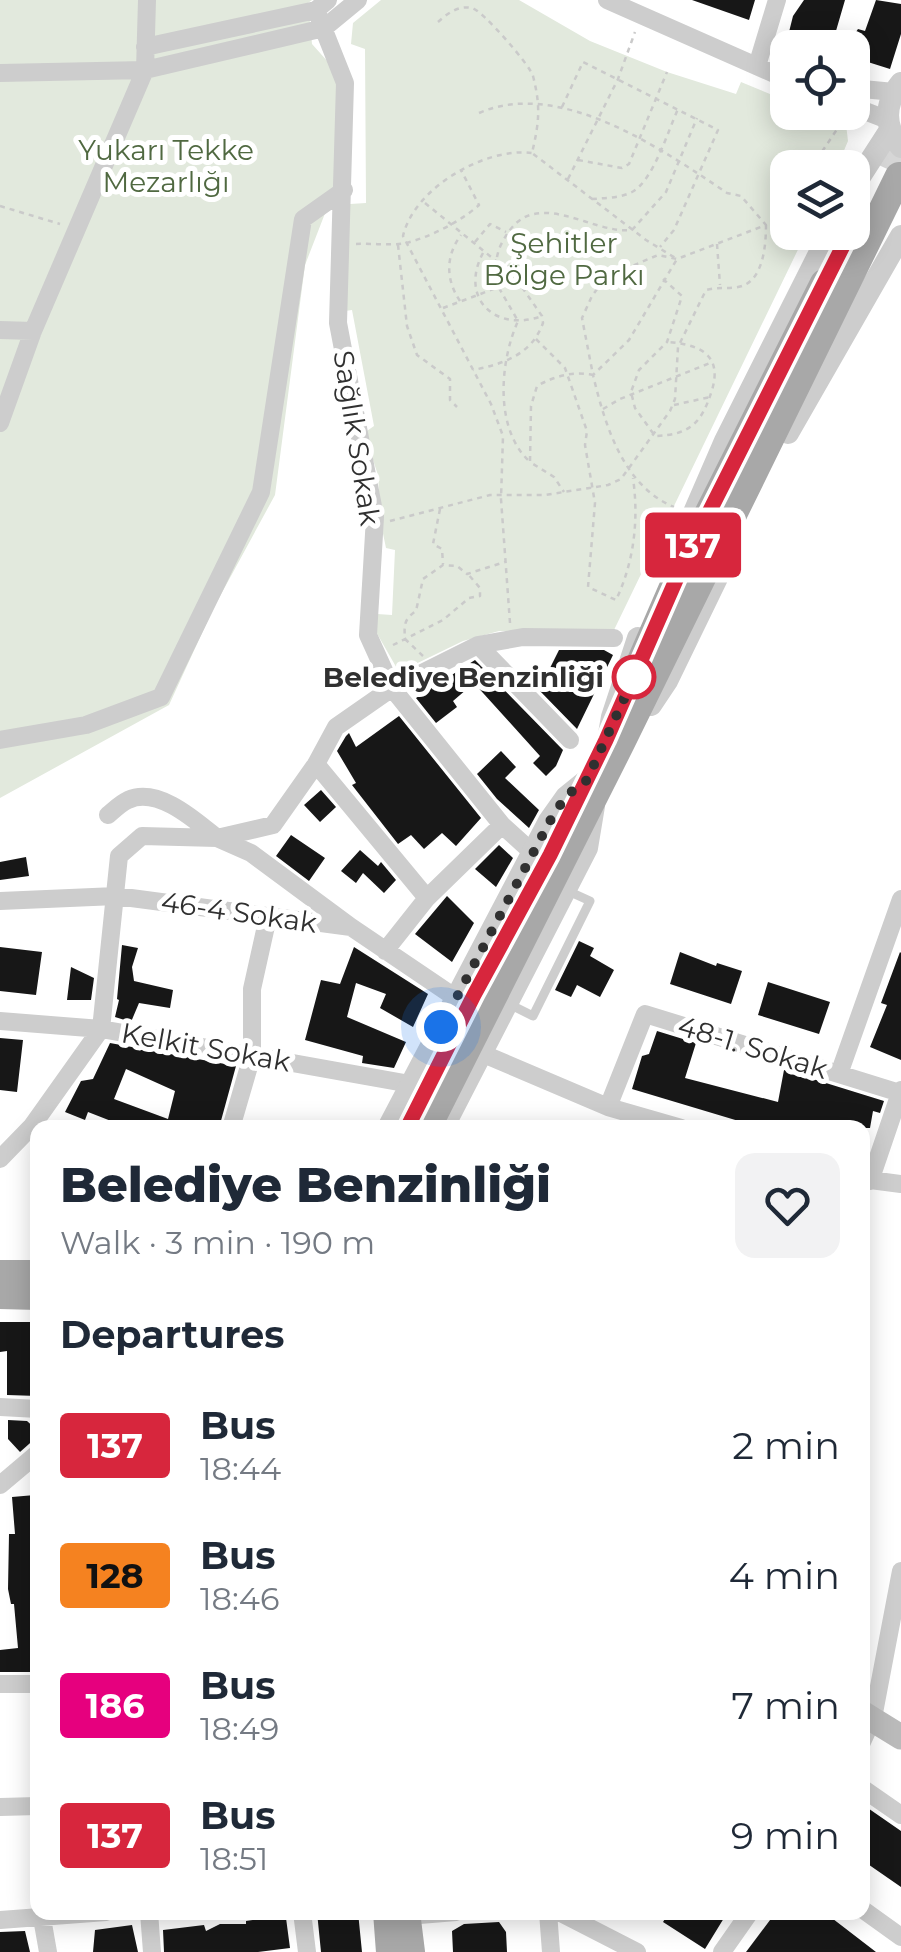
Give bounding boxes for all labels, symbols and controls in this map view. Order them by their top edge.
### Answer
map controls [770,30,870,250]
button: locate [770,30,870,130]
park label: Yukarı Tekke Mezarlığı [78,133,254,199]
button: layers [770,150,870,250]
park label: Şehitler Bölge Parkı [484,226,644,292]
street label: Sağlık Sokak [326,348,388,528]
line badge: 137 [636,512,750,578]
text: 137 [665,524,721,567]
marker: Belediye Benzinliği [613,656,655,698]
place label: Belediye Benzinliği [323,660,604,694]
street label: 46-4 Sokak [159,884,319,940]
your location [416,1002,466,1052]
street label: 48-1. Sokak [674,1008,832,1086]
street label: Kelkit Sokak [119,1015,293,1079]
button: heart [735,1153,840,1258]
text: Belediye Benzinliği [60,1156,551,1214]
text: Walk · 3 min · 190 m [60,1223,375,1262]
text: Departures [60,1311,284,1358]
text: Bus [200,1402,275,1449]
text: 2 min [732,1422,840,1469]
text: 137 [87,1424,143,1467]
text: 18:44 [200,1449,281,1488]
text: Bus [200,1532,275,1579]
text: 4 min [729,1552,840,1599]
text: 128 [86,1554,144,1597]
text: 18:46 [200,1579,279,1618]
text: Bus [200,1662,275,1709]
text: 7 min [731,1682,840,1729]
text: 186 [85,1684,145,1727]
text: 18:49 [200,1709,279,1748]
text: Bus [200,1792,275,1839]
text: 9 min [731,1812,840,1859]
text: 137 [87,1814,143,1857]
text: 18:51 [200,1839,268,1878]

